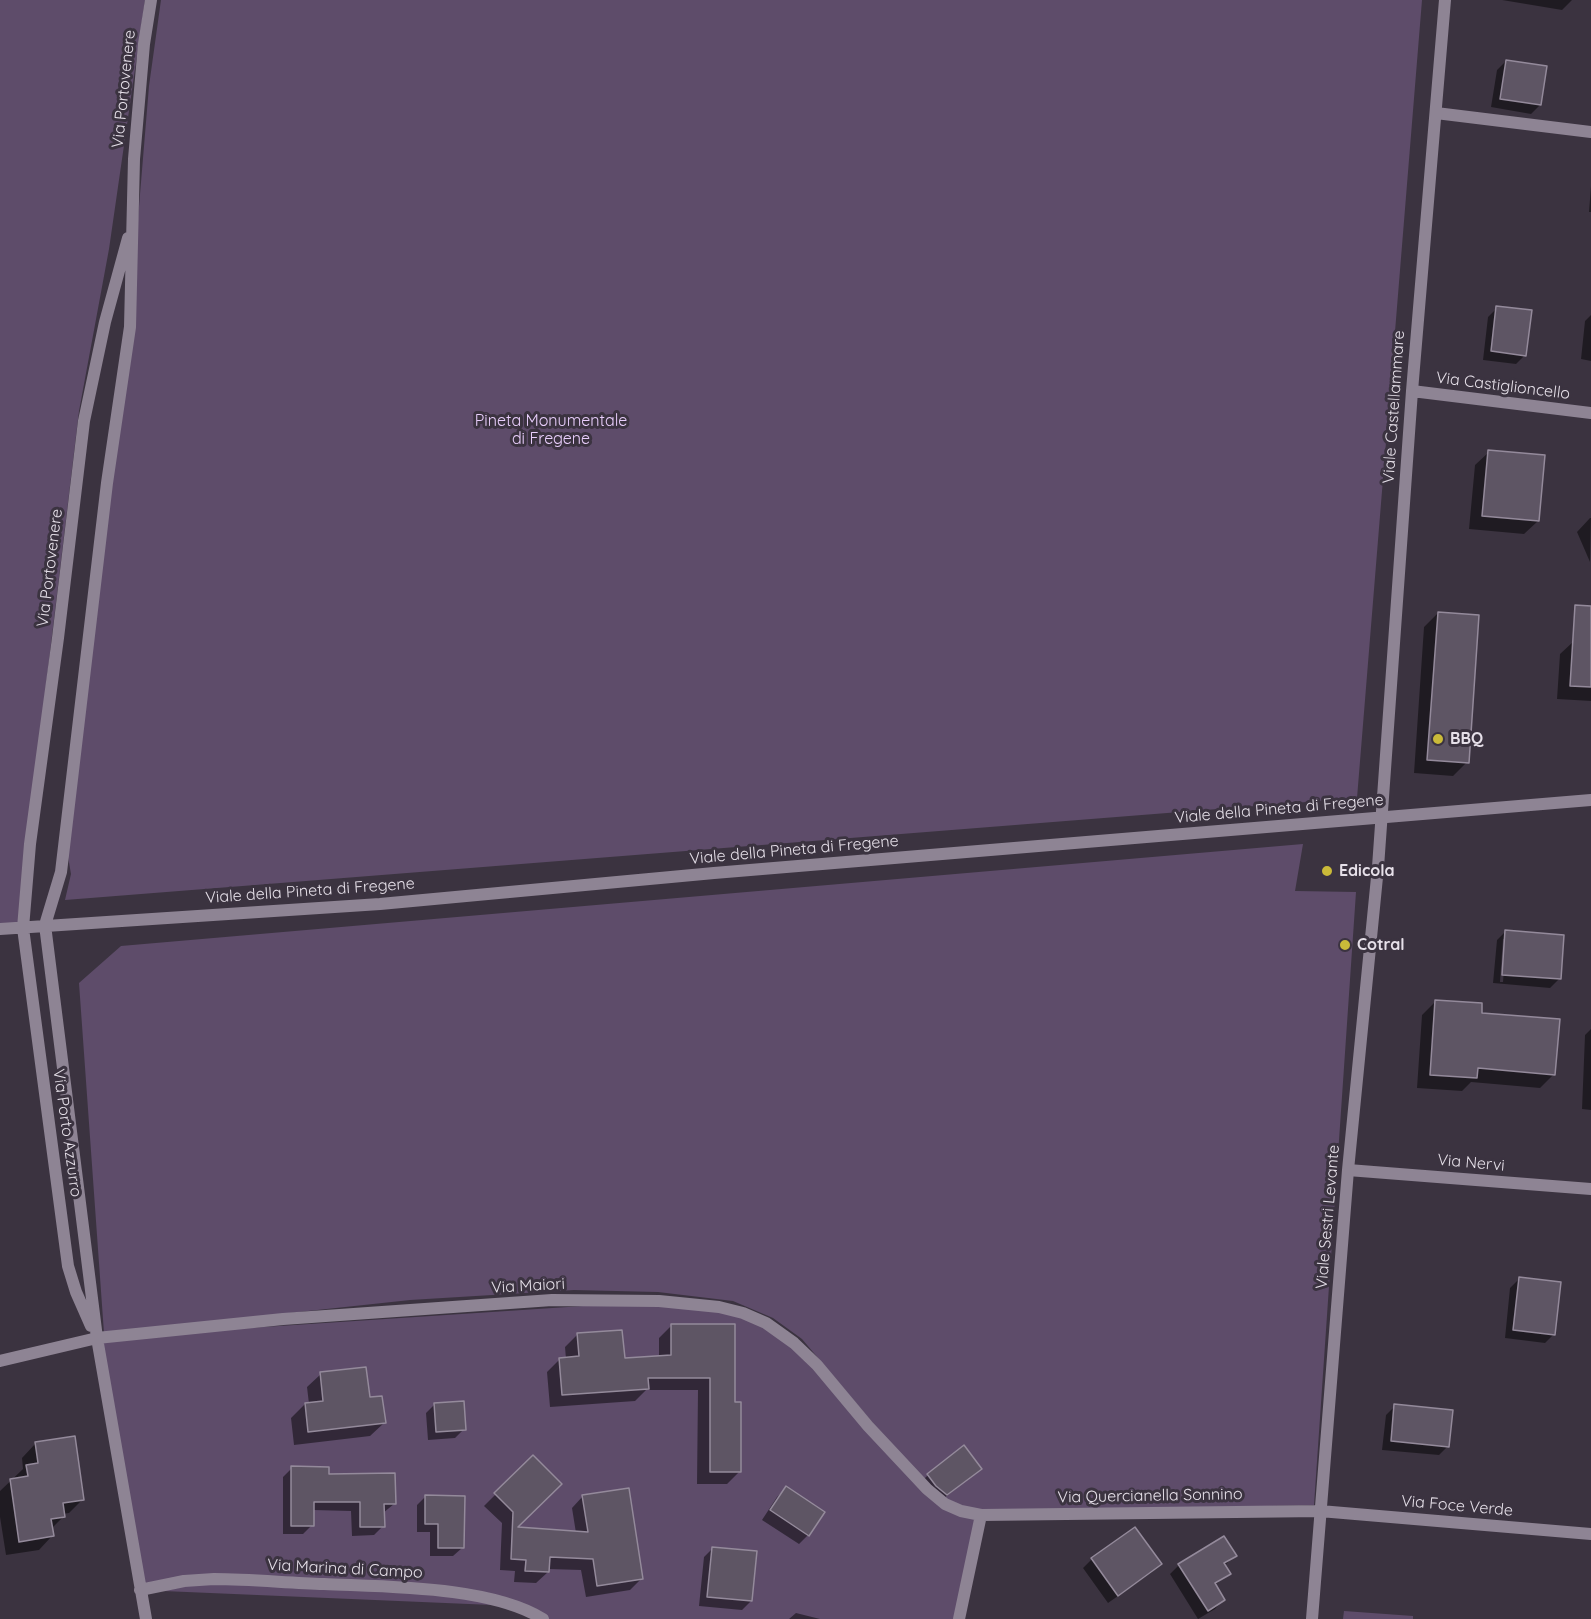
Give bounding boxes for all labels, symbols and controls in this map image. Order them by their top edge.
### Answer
street label: Via Portovenere [108,29,140,149]
street label: Viale Castellammare [1379,330,1409,484]
street label: Via Castiglioncello [1435,368,1571,404]
park label: Pineta Monumentale di Fregene [475,411,627,449]
street label: Via Portovenere [33,508,67,628]
place label: BBQ [1450,729,1483,749]
marker: BBQ [1431,732,1445,746]
street label: Viale della Pineta di Fregene [1174,790,1384,828]
street label: Viale della Pineta di Fregene [689,831,899,869]
place label: Edicola [1339,861,1395,881]
marker: Edicola [1320,864,1334,878]
street label: Viale della Pineta di Fregene [205,874,415,908]
place label: Cotral [1357,935,1405,955]
marker: Cotral [1338,938,1352,952]
street label: Via Porto Azzurro [49,1068,85,1198]
street label: Viale Sestri Levante [1312,1144,1344,1290]
street label: Via Nervi [1436,1150,1506,1176]
street label: Via Maiori [491,1274,565,1298]
street label: Via Quercianella Sonnino [1057,1485,1243,1507]
street label: Via Foce Verde [1400,1492,1514,1520]
street label: Via Marina di Campo [267,1555,423,1583]

